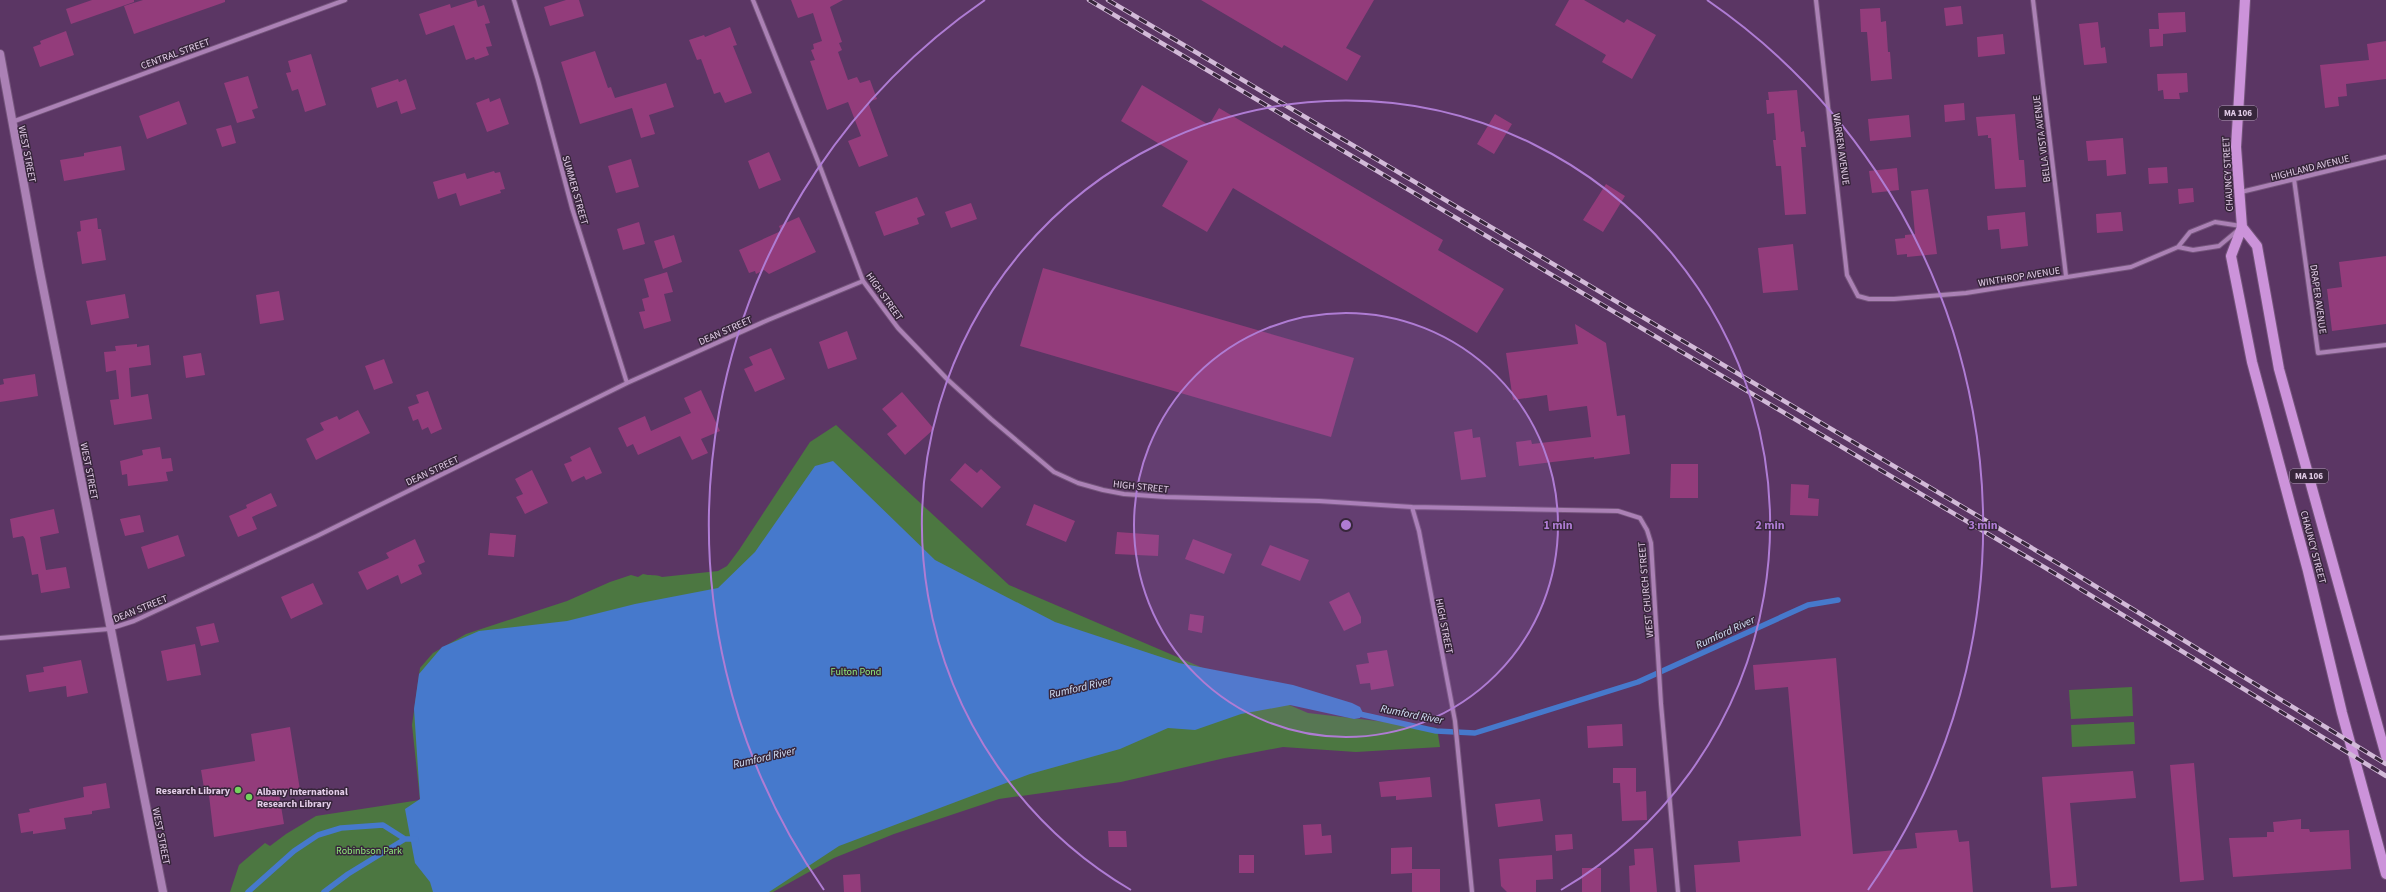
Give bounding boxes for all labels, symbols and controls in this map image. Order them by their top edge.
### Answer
street label: CENTRAL STREET [139,35,213,73]
street label: BELLA VISTA AVENUE [2030,95,2054,183]
road number: MA 106 [2219,106,2257,120]
street label: WARREN AVENUE [1829,112,1853,186]
street label: WEST STREET [15,125,40,184]
street label: CHAUNCY STREET [2219,136,2237,212]
street label: HIGHLAND AVENUE [2269,151,2351,185]
street label: SUMMER STREET [558,154,592,227]
street label: WINTHROP AVENUE [1977,264,2061,290]
street label: DRAPER AVENUE [2306,264,2330,335]
street label: HIGH STREET [862,270,906,324]
street label: DEAN STREET [696,313,755,349]
street label: WEST STREET [77,442,102,501]
street label: DEAN STREET [403,452,462,489]
road number: MA 106 [2290,469,2328,483]
street label: HIGH STREET [1112,477,1170,497]
street label: CHAUNCY STREET [2297,509,2330,586]
text: 1 min [1543,517,1573,534]
text: 2 min [1755,517,1785,534]
text: 3 min [1968,517,1998,534]
centre of rings [1339,518,1353,532]
street label: WEST CHURCH STREET [1635,541,1657,639]
street label: DEAN STREET [111,591,170,626]
street label: HIGH STREET [1432,597,1456,656]
water label: Rumford River [1693,612,1758,653]
park label: Fulton Pond [831,665,881,679]
water label: Rumford River [1047,673,1114,702]
water label: Rumford River [1379,701,1446,728]
water label: Rumford River [731,743,798,772]
place label: Research Library [156,784,231,798]
marker: Research Library [233,785,243,795]
place label: Albany International Research Library [256,785,348,811]
marker: Albany International Research Library [244,792,254,802]
street label: WEST STREET [149,807,174,866]
park label: Robinbson Park [336,844,402,858]

